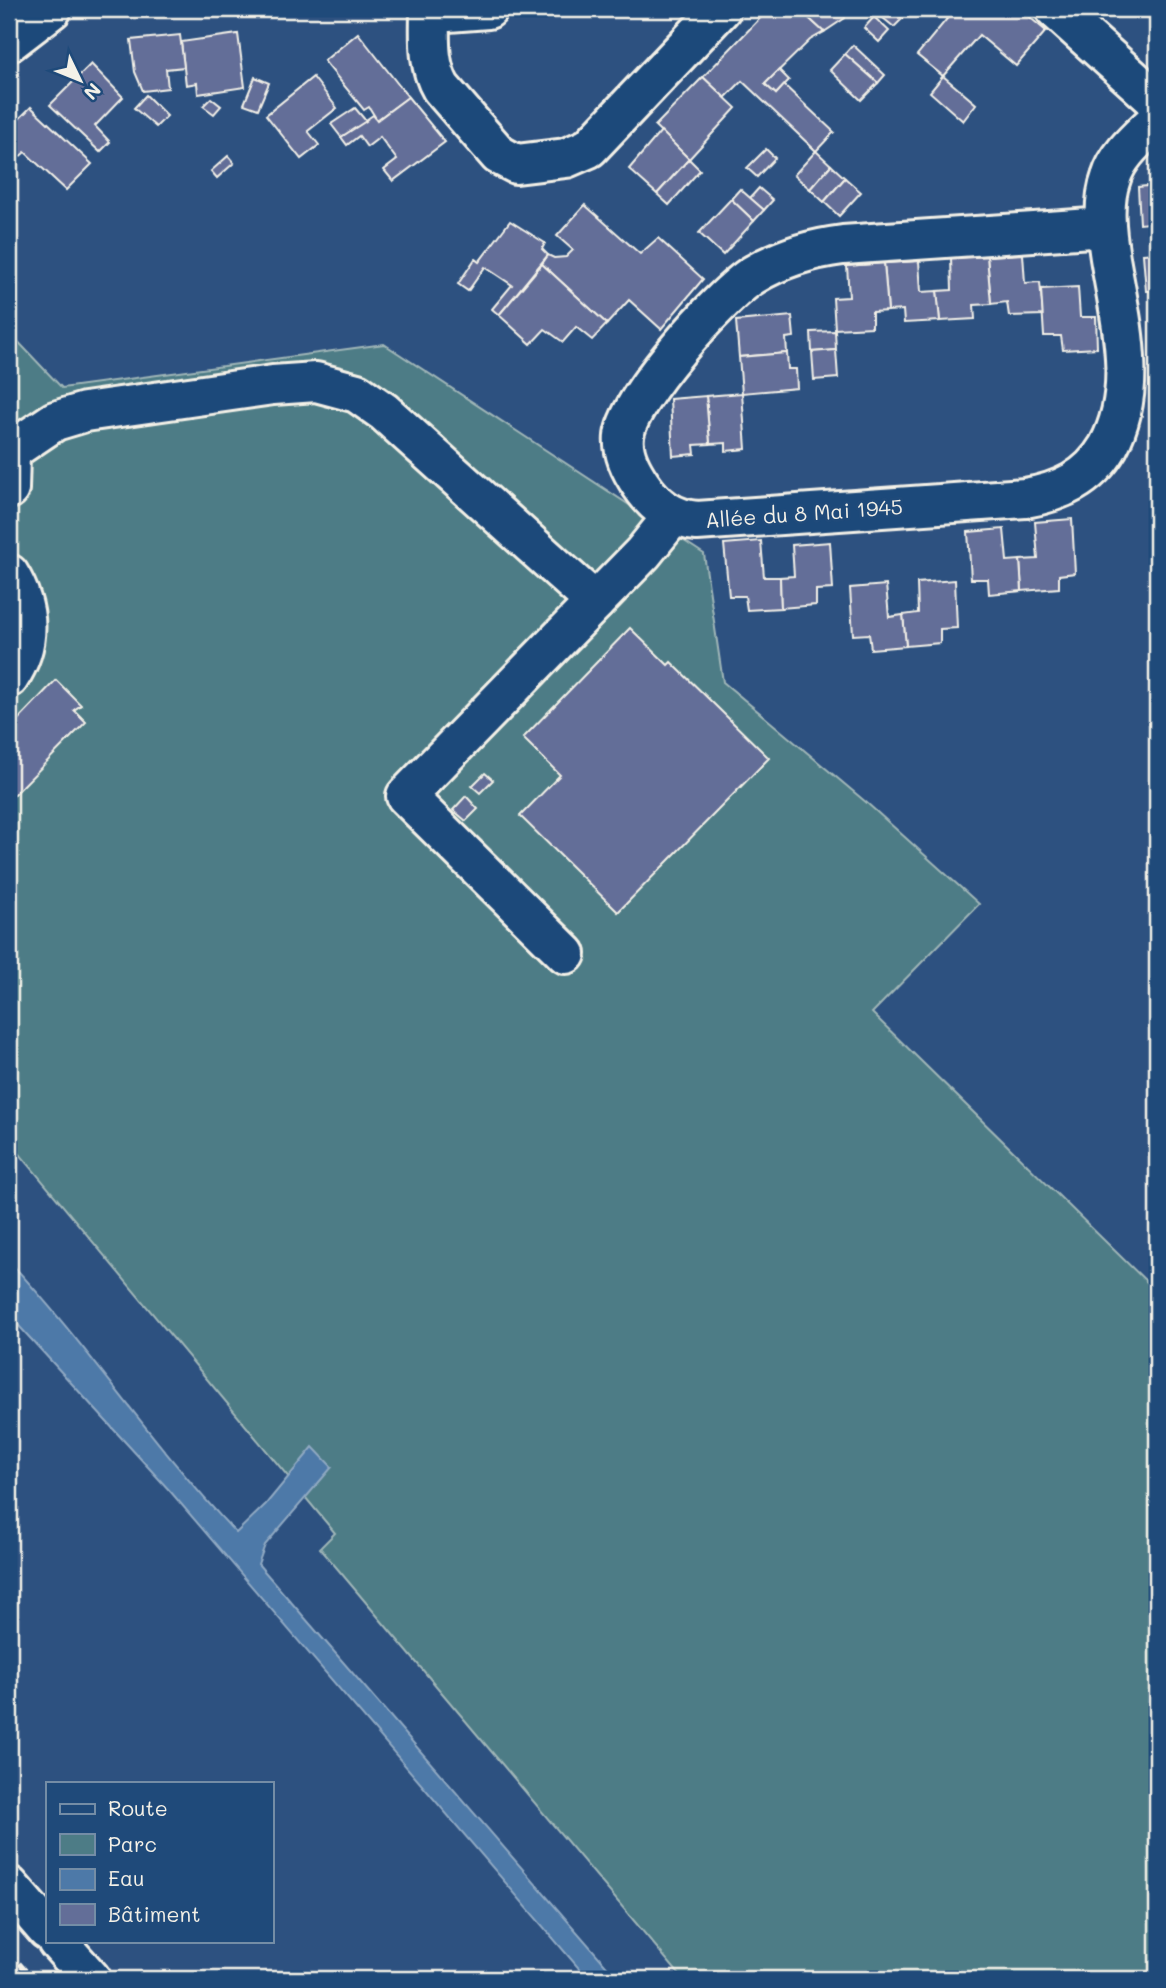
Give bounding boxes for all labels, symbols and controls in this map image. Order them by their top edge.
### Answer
north arrow [46,46,116,116]
text: N [79,78,107,106]
street label: Allée du 8 Mai 1945 [704,492,904,533]
legend [46,1782,273,1942]
text: Route [108,1794,168,1821]
text: Parc [108,1830,157,1857]
text: Eau [108,1864,145,1891]
text: Bâtiment [108,1900,200,1927]

